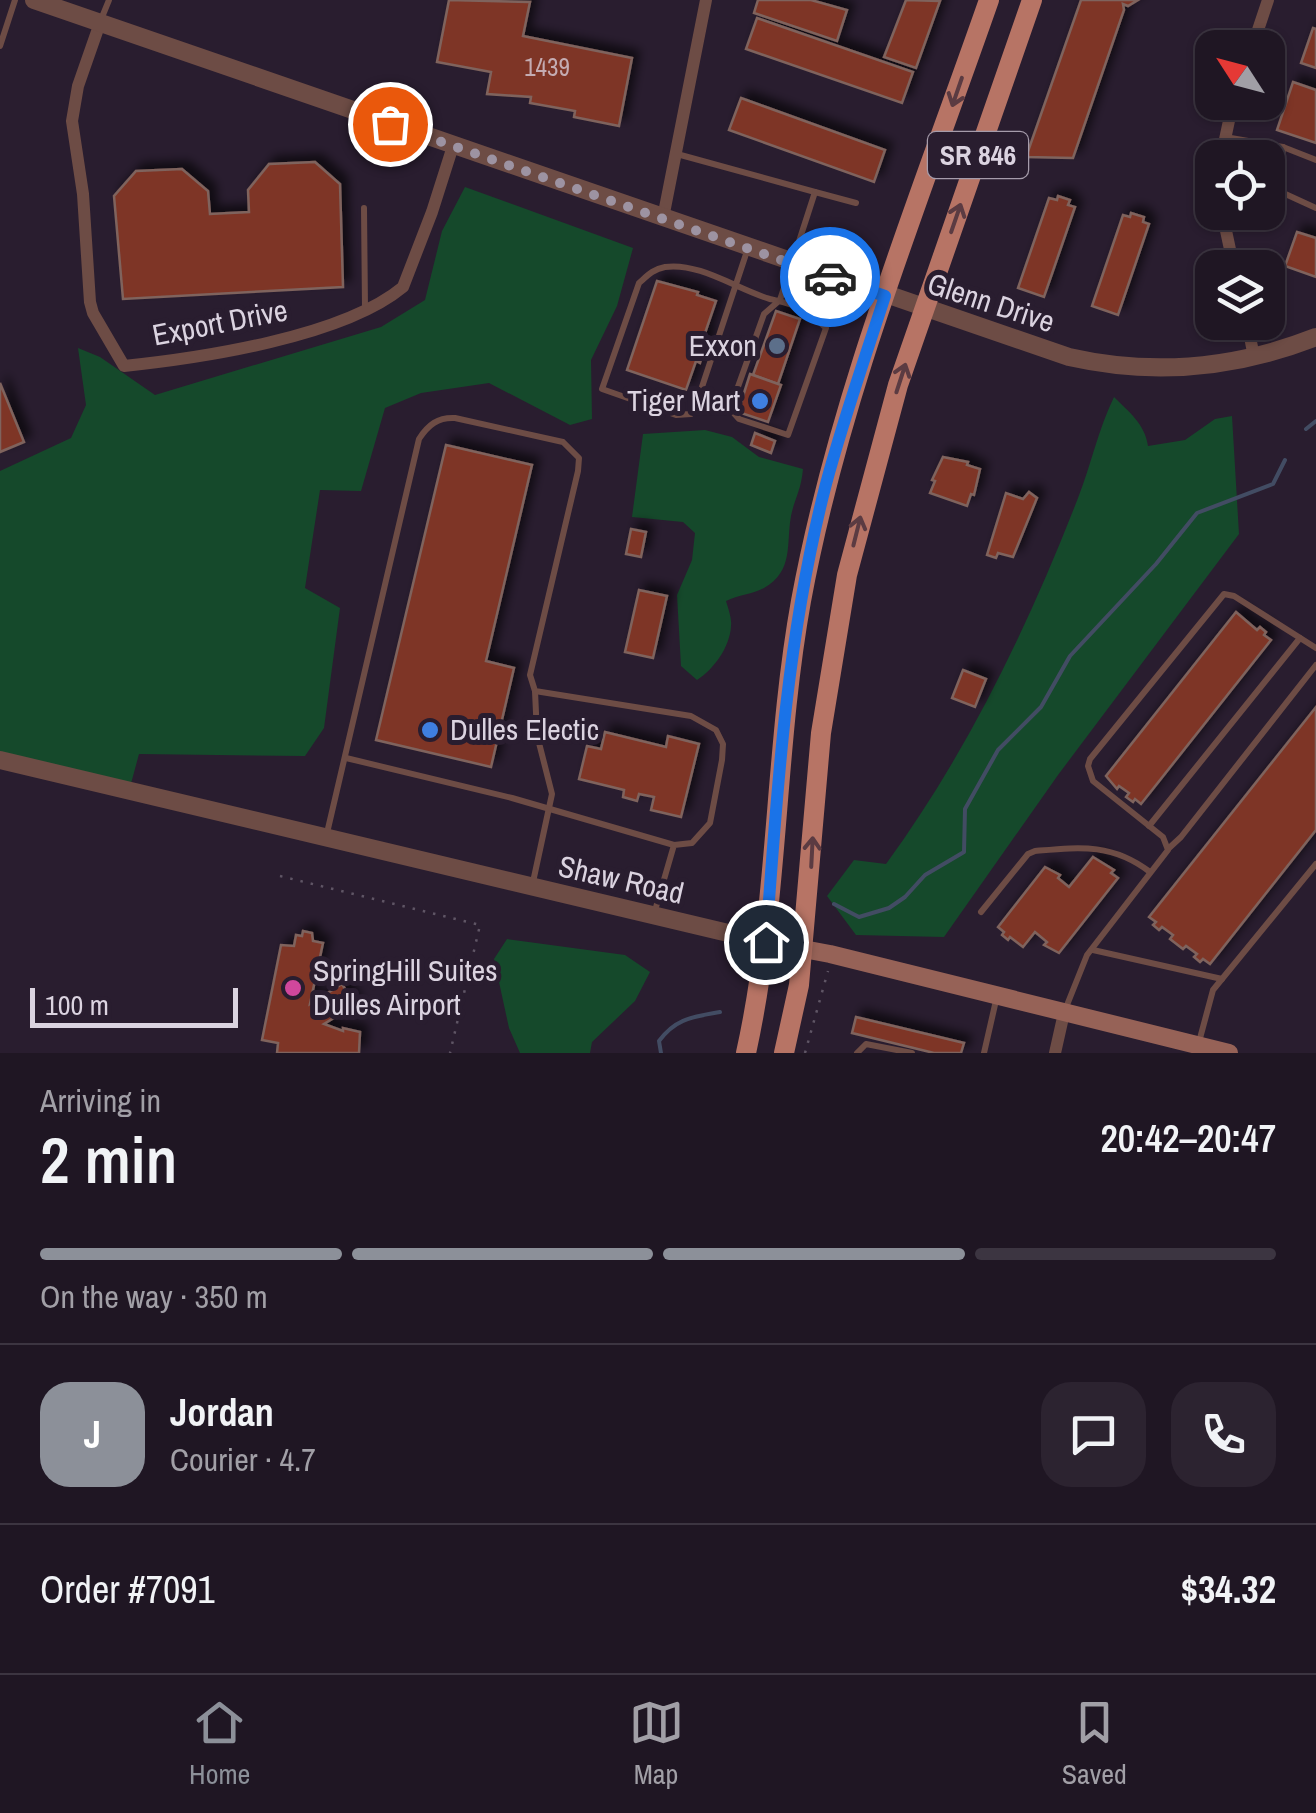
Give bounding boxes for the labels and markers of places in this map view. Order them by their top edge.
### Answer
pin [348,82,433,167]
place label: Exxon [689,325,757,365]
marker: Exxon [766,335,788,357]
place label: Tiger Mart [627,380,740,420]
marker: Tiger Mart [749,390,771,412]
place label: Dulles Electic [450,709,599,749]
marker: Dulles Electic [419,719,441,741]
pin [724,900,809,985]
place label: SpringHill Suites Dulles Airport [313,950,498,1024]
marker: SpringHill Suites Dulles Airport [282,977,304,999]

